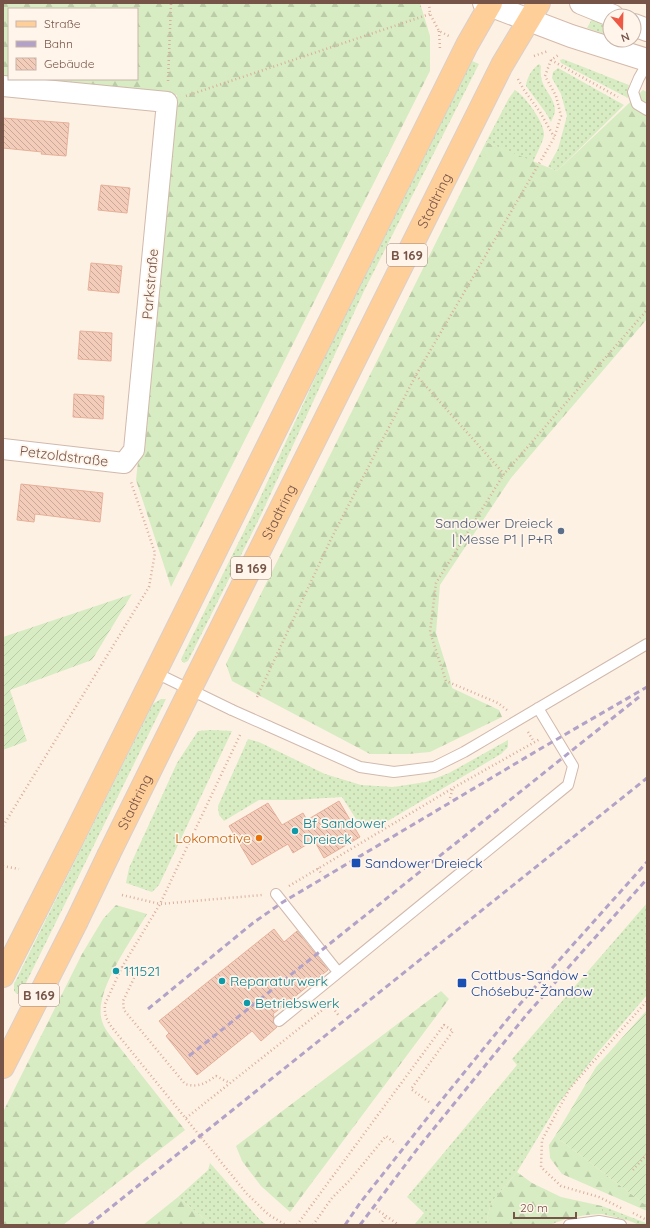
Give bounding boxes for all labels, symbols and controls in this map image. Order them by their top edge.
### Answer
legend [8,8,138,80]
north arrow [602,8,642,48]
text: Straße [44,16,81,31]
text: N [619,29,632,45]
text: Bahn [44,36,73,51]
text: Gebäude [44,56,95,71]
street label: Stadtring [413,170,456,231]
road number: B 169 [387,244,427,266]
street label: Parkstraße [138,248,162,320]
street label: Petzoldstraße [19,442,109,470]
street label: Stadtring [258,481,300,543]
place label: Sandower Dreieck | Messe P1 | P+R [435,514,553,548]
marker: Sandower Dreieck | Messe P1 | P+R [556,526,566,536]
road number: B 169 [231,557,271,579]
street label: Stadtring [113,771,156,833]
place label: Bf Sandower Dreieck [303,814,387,848]
marker: Bf Sandower Dreieck [290,826,300,836]
place label: Lokomotive [175,829,251,847]
marker: Lokomotive [254,833,264,843]
place label: Sandower Dreieck [365,854,483,872]
marker: Sandower Dreieck [350,857,362,869]
place label: 111521 [124,962,160,980]
marker: 111521 [111,966,121,976]
place label: Cottbus-Sandow - Chóśebuz-Žandow [471,966,593,1000]
place label: Reparaturwerk [230,972,328,990]
marker: Reparaturwerk [217,976,227,986]
marker: Cottbus-Sandow - Chóśebuz-Žandow [456,977,468,989]
road number: B 169 [19,984,59,1006]
place label: Betriebswerk [255,994,339,1012]
marker: Betriebswerk [242,998,252,1008]
scale bar [514,1194,576,1220]
text: 20 m [520,1200,548,1215]

